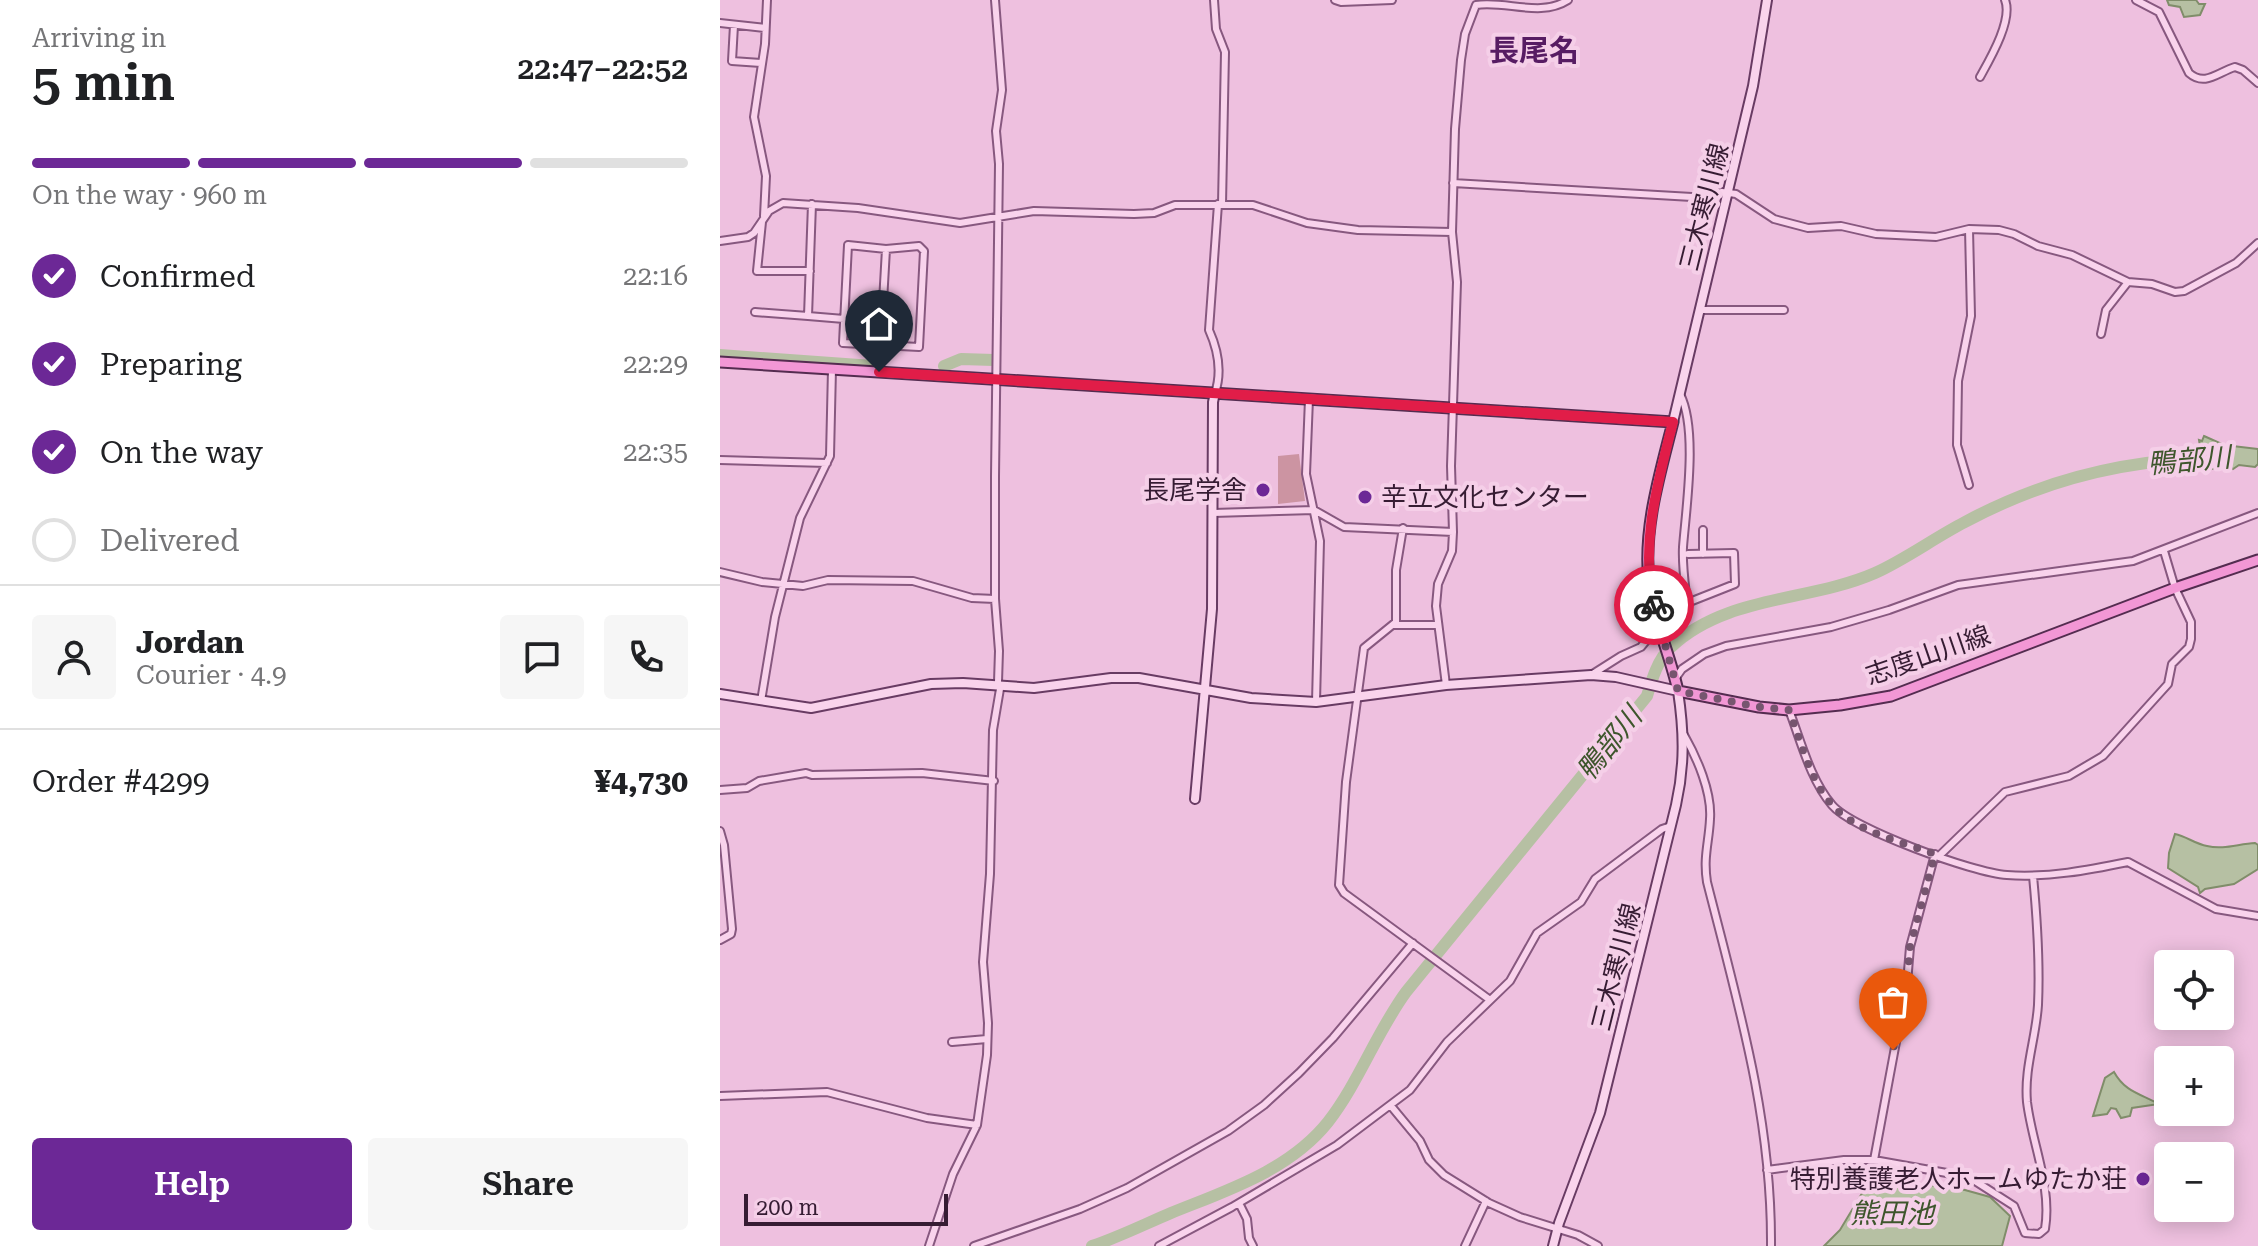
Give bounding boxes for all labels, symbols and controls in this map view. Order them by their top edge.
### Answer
text: Arriving in [32,23,166,53]
district label: 長尾名 [1489,33,1579,68]
text: 22:47–22:52 [518,51,688,86]
text: 5 min [32,52,175,113]
street label: 三木寒川線 [1674,140,1734,274]
text: On the way · 960 m [32,180,267,210]
icon: check [32,254,76,298]
text: Confirmed [100,259,255,294]
text: 22:16 [623,261,688,291]
pin [845,290,913,372]
icon: home [857,302,901,346]
icon: check [32,342,76,386]
text: Preparing [100,347,242,382]
text: 22:29 [623,349,688,379]
icon: check [32,430,76,474]
text: On the way [100,435,263,470]
text: 22:35 [623,437,688,467]
water label: 鴨部川 [2146,440,2235,481]
place label: 長尾学舎 [1143,475,1247,505]
marker: 長尾学舎 [1254,481,1272,499]
place label: 辛立文化センター [1381,482,1589,512]
marker: 辛立文化センター [1356,488,1374,506]
text: Delivered [100,523,239,558]
courier [1614,565,1694,645]
icon: bike [1632,583,1676,627]
button: person [32,615,116,699]
button: chat [500,615,584,699]
button: phone [604,615,688,699]
street label: 志度山川線 [1862,620,1994,690]
text: Jordan [136,625,244,660]
text: Courier · 4.9 [136,660,286,690]
water label: 鴨部川 [1570,698,1651,786]
text: Order #4299 [32,764,210,799]
text: ¥4,730 [594,764,688,799]
street label: 三木寒川線 [1586,900,1646,1034]
map controls [2154,950,2234,1222]
button: locate [2154,950,2234,1030]
pin [1859,968,1927,1050]
icon: bag [1871,980,1915,1024]
button: + [2154,1046,2234,1126]
button: Help [32,1138,352,1230]
button: Share [368,1138,688,1230]
button: − [2154,1142,2234,1222]
place label: 特別養護老人ホームゆたか荘 [1790,1164,2127,1194]
marker: 特別養護老人ホームゆたか荘 [2134,1170,2152,1188]
scale bar [744,1190,948,1226]
text: 200 m [756,1195,819,1220]
water label: 熊田池 [1850,1197,1937,1230]

